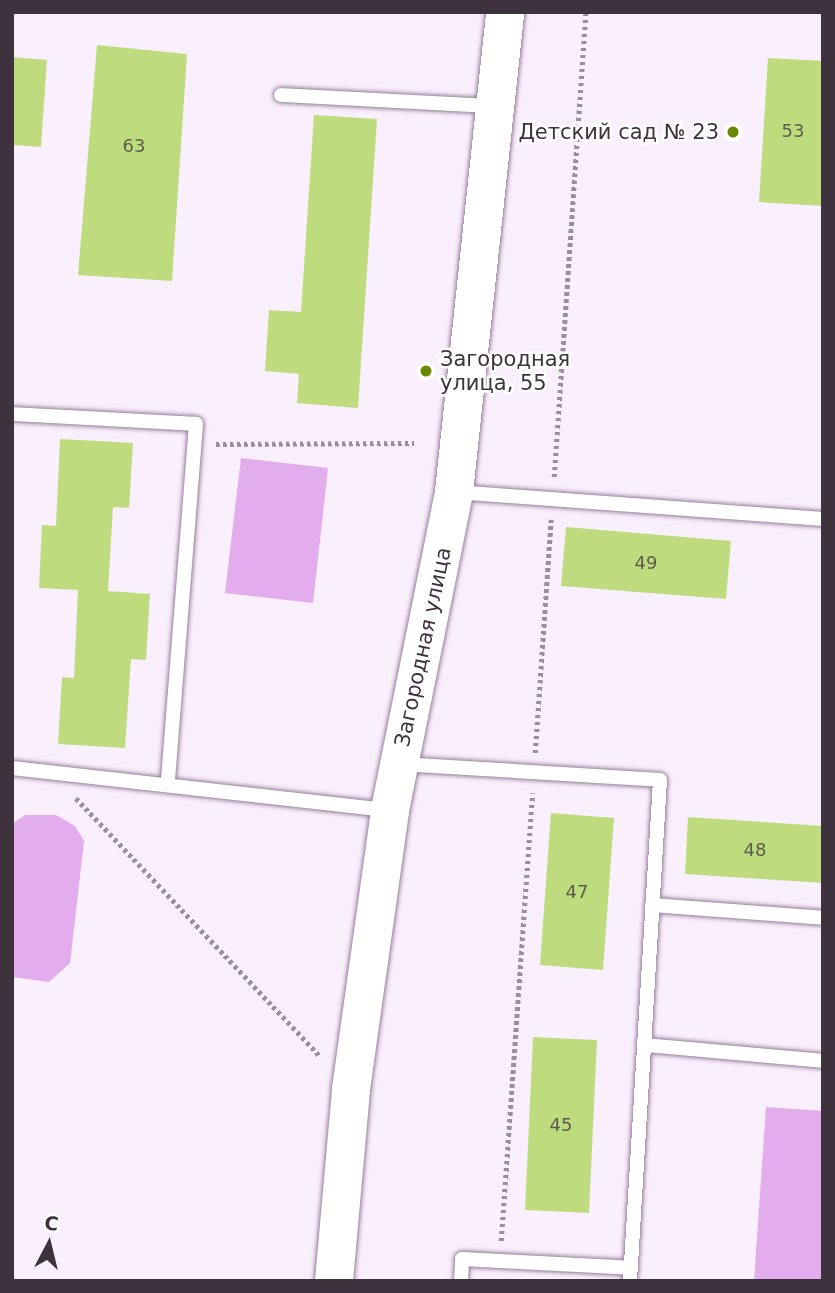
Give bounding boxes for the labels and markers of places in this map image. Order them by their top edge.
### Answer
place label: Детский сад № 23 [518,119,719,145]
marker: Детский сад № 23 [725,124,741,140]
place label: Загородная улица, 55 [440,346,570,396]
marker: Загородная улица, 55 [418,363,434,379]

